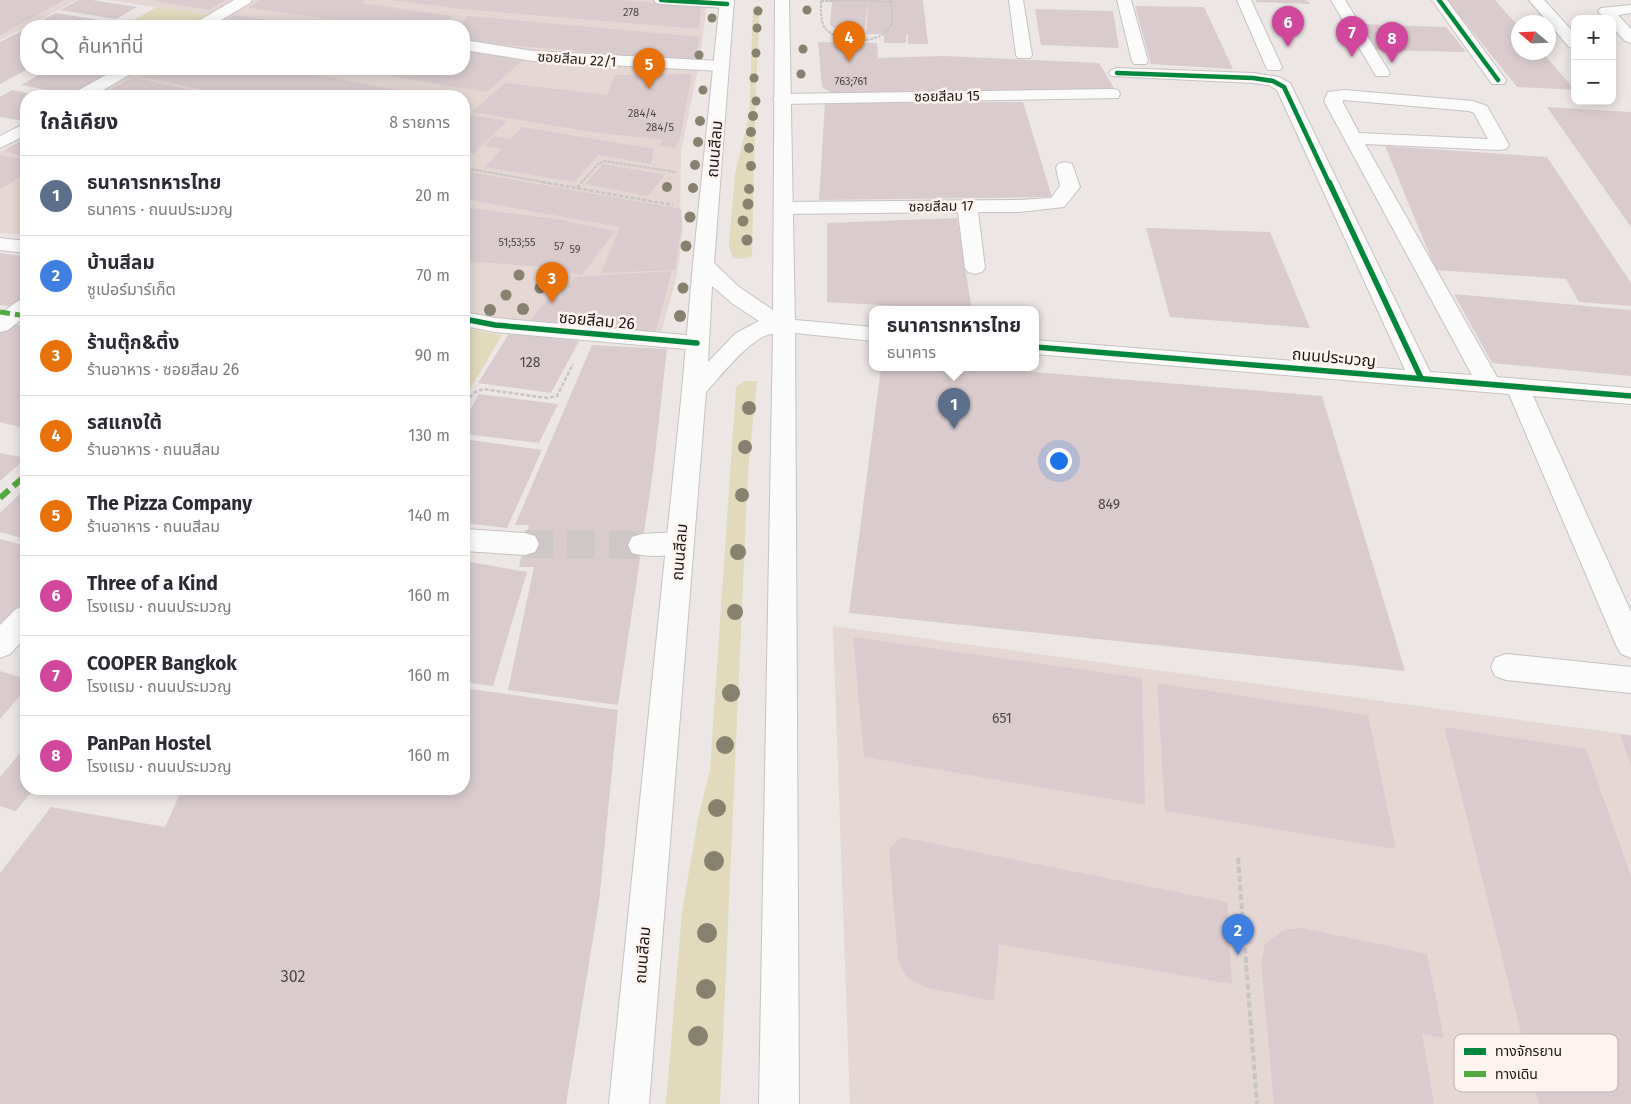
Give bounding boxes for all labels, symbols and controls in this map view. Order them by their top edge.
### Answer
house number: 278 [623,6,639,19]
pin: 6 [1272,6,1304,47]
north arrow [1511,15,1556,60]
map controls [1571,15,1616,105]
button: + [1571,15,1616,60]
pin: 7 [1336,16,1368,57]
search box [20,20,470,75]
pin: 4 [833,21,865,62]
pin: 8 [1376,22,1408,63]
icon: search [38,34,66,62]
text: ค้นหาที่นี่ [78,35,143,58]
street label: ซอยสีลม 22/1 [537,48,617,71]
pin: 5 [633,48,665,89]
button: − [1571,60,1616,105]
house number: 763;761 [835,75,867,88]
street label: ซอยสีลม 15 [914,87,980,106]
house number: 284/4 [628,107,656,120]
text: ใกล้เคียง [40,109,118,135]
text: 8 รายการ [389,113,450,132]
street label: ถนนสีลม [703,120,726,178]
house number: 284/5 [646,121,675,134]
text: ธนาคารทหารไทย [87,171,221,194]
text: 1 [52,186,60,205]
text: 20 m [415,186,450,205]
street label: ซอยสีลม 17 [908,197,974,216]
text: ธนาคาร · ถนนประมวญ [87,200,233,219]
house number: 51;53;55 [499,236,536,249]
house number: 57 [554,240,564,253]
house number: 59 [569,243,581,256]
text: บ้านสีลม [87,251,155,274]
pin: 3 [536,262,568,303]
text: 2 [52,266,60,285]
text: 70 m [416,266,450,285]
text: ซูเปอร์มาร์เก็ต [87,280,176,299]
popup [869,306,1039,371]
street label: ซอยสีลม 26 [558,308,636,333]
text: ธนาคารทหารไทย [887,314,1021,337]
text: ร้านตุ๊ก&ติ้ง [87,331,179,354]
text: ธนาคาร [887,343,936,362]
street label: ถนนประมวญ [1291,344,1377,371]
text: 3 [52,346,60,365]
text: 90 m [415,346,450,365]
house number: 128 [520,354,541,371]
text: ร้านอาหาร · ซอยสีลม 26 [87,360,239,379]
pin: 1 [938,388,970,429]
text: รสแกงใต้ [87,411,162,434]
text: 4 [51,426,61,445]
text: 130 m [408,426,450,445]
text: ร้านอาหาร · ถนนสีลม [87,440,220,459]
your location [1046,448,1072,474]
text: The Pizza Company [87,492,252,515]
house number: 849 [1098,496,1120,513]
text: 5 [52,506,60,525]
text: 140 m [408,506,450,525]
text: ร้านอาหาร · ถนนสีลม [87,517,220,536]
street label: ถนนสีลม [668,523,691,581]
text: Three of a Kind [87,572,218,595]
text: 6 [51,586,61,605]
text: 160 m [408,586,450,605]
text: โรงแรม · ถนนประมวญ [87,597,231,616]
text: COOPER Bangkok [87,652,237,675]
text: 7 [52,666,60,685]
text: 160 m [408,666,450,685]
text: โรงแรม · ถนนประมวญ [87,677,231,696]
house number: 651 [992,710,1012,727]
text: PanPan Hostel [87,732,211,755]
text: 8 [51,746,61,765]
text: 160 m [408,746,450,765]
text: โรงแรม · ถนนประมวญ [87,757,231,776]
pin: 2 [1222,914,1254,955]
street label: ถนนสีลม [631,926,654,984]
house number: 302 [281,967,305,986]
legend [1454,1034,1618,1092]
text: ทางจักรยาน [1495,1043,1562,1060]
text: ทางเดิน [1495,1066,1538,1083]

